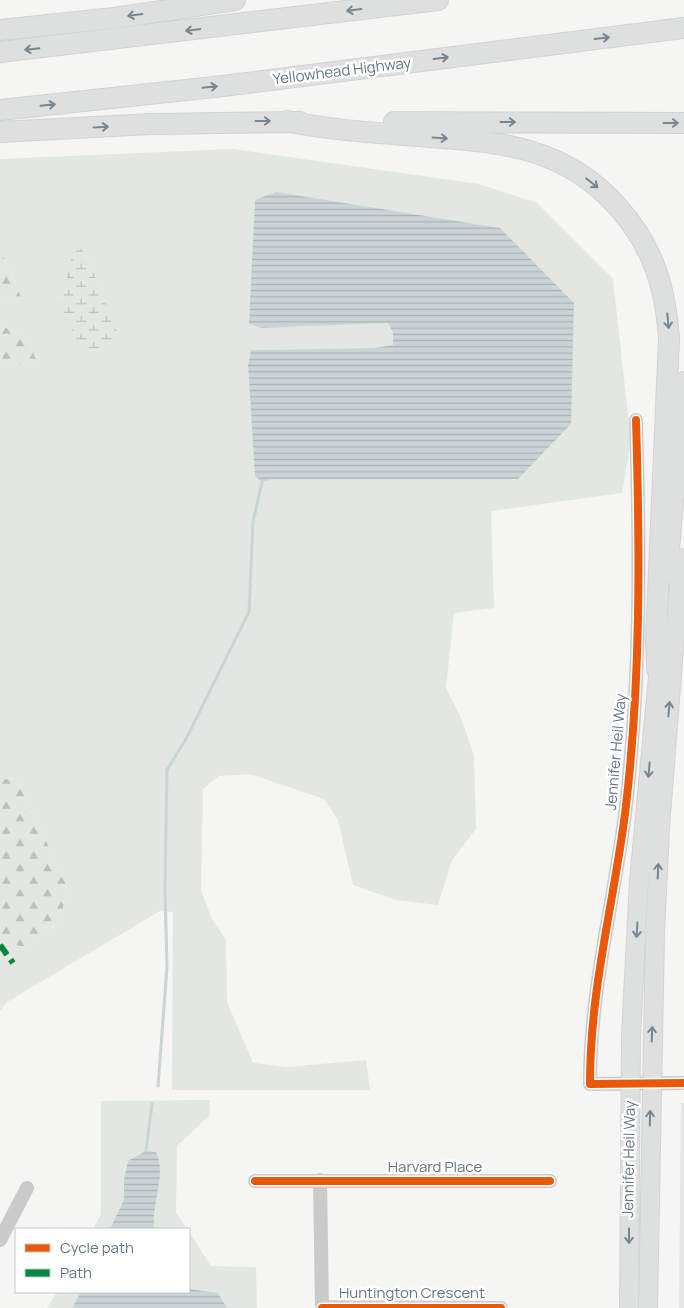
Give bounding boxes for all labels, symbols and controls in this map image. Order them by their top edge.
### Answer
one-way arrow [347,6,363,16]
one-way arrow [127,10,143,20]
one-way arrow [185,25,201,35]
one-way arrow [594,33,610,43]
one-way arrow [24,44,40,54]
street label: Yellowhead Highway [272,52,412,89]
one-way arrow [432,53,448,63]
one-way arrow [202,82,218,92]
one-way arrow [40,100,56,110]
one-way arrow [255,116,271,126]
one-way arrow [500,117,516,127]
one-way arrow [662,118,678,128]
one-way arrow [93,122,109,131]
one-way arrow [432,133,448,142]
one-way arrow [586,177,599,188]
one-way arrow [663,313,673,329]
street label: Jennifer Heil Way [600,693,631,811]
one-way arrow [665,702,674,718]
one-way arrow [644,762,653,778]
one-way arrow [653,864,663,880]
one-way arrow [632,922,641,938]
one-way arrow [647,1026,657,1042]
street label: Jennifer Heil Way [617,1100,640,1218]
one-way arrow [645,1110,655,1126]
street label: Harvard Place [388,1156,482,1177]
legend [15,1228,190,1293]
one-way arrow [624,1228,634,1244]
text: Cycle path [60,1237,134,1258]
text: Path [60,1262,92,1283]
street label: Huntington Crescent [339,1282,485,1303]

